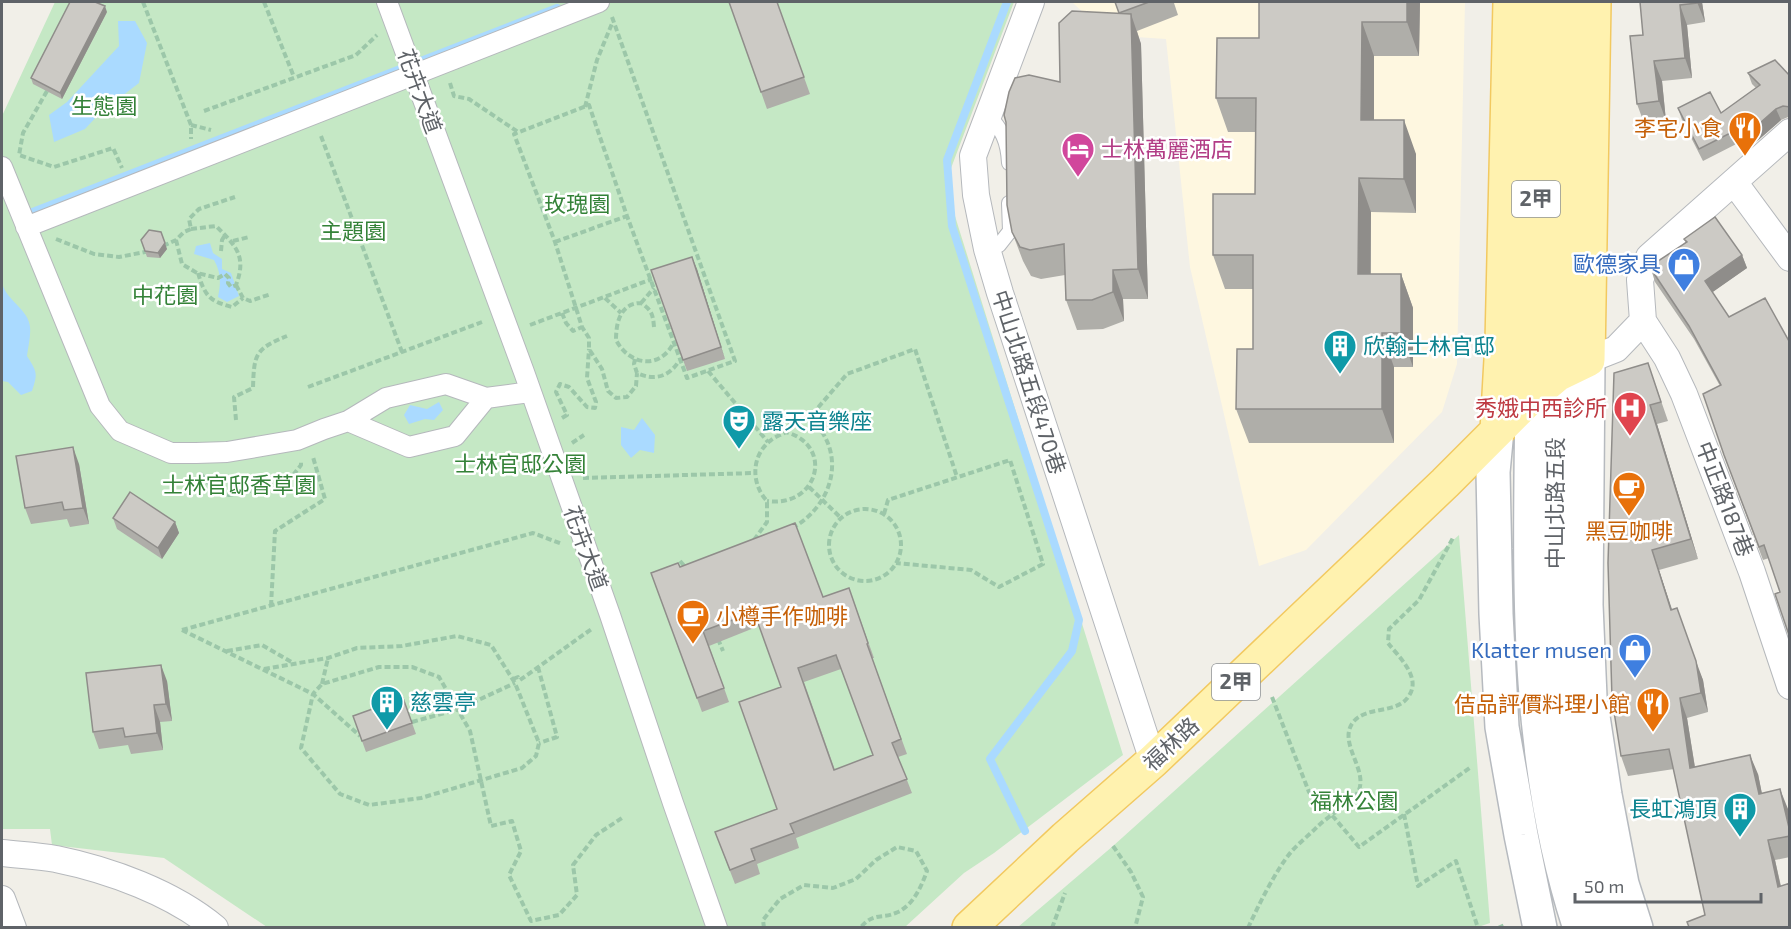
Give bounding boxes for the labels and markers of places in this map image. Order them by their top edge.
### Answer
restaurant icon: 李宅小食 [1727,110,1763,157]
place label: 李宅小食 [1634,114,1722,140]
hotel icon: 士林萬麗酒店 [1060,131,1096,178]
place label: 士林萬麗酒店 [1101,135,1233,161]
shop icon: 歐德家具 [1666,246,1702,293]
place label: 歐德家具 [1573,250,1661,276]
building icon: 欣翰士林官邸 [1322,328,1358,375]
place label: 欣翰士林官邸 [1363,332,1495,358]
hospital icon: 秀娥中西診所 [1612,390,1648,437]
place label: 秀娥中西診所 [1475,394,1607,420]
theatre icon: 露天音樂座 [721,403,757,450]
place label: 露天音樂座 [762,407,872,433]
cafe icon: 黑豆咖啡 [1611,470,1647,517]
place label: 黑豆咖啡 [1585,517,1673,543]
cafe icon: 小樽手作咖啡 [675,598,711,645]
place label: 小樽手作咖啡 [716,602,848,628]
shop icon: Klatter musen [1617,632,1653,679]
place label: Klatter musen [1471,636,1612,662]
building icon: 慈雲亭 [369,684,405,731]
restaurant icon: 佶品評價料理小館 [1635,686,1671,733]
place label: 慈雲亭 [410,688,476,714]
place label: 佶品評價料理小館 [1454,690,1630,716]
building icon: 長虹鴻頂 [1722,791,1758,838]
place label: 長虹鴻頂 [1629,795,1717,821]

